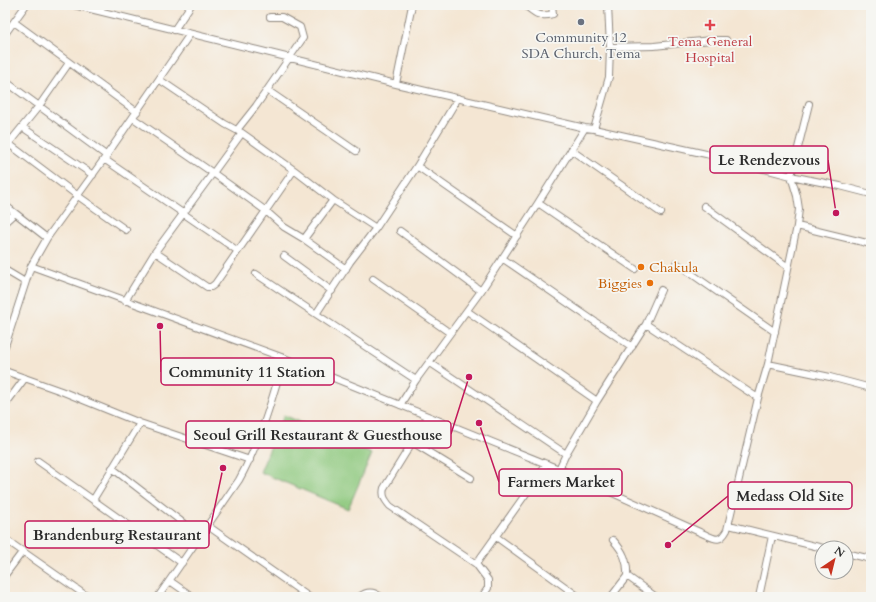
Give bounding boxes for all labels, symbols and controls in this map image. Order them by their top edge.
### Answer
marker: Community 12 SDA Church, Tema [576,17,586,27]
marker: Tema General Hospital [704,19,716,31]
place label: Community 12 SDA Church, Tema [521,28,641,63]
place label: Tema General Hospital [668,32,753,67]
callout: Le Rendezvous [710,146,828,173]
text: Le Rendezvous [718,150,820,170]
place label: Chakula [649,258,698,277]
marker: Chakula [636,262,646,272]
place label: Biggies [598,274,642,293]
marker: Biggies [645,278,655,288]
callout: Community 11 Station [161,358,334,385]
text: Community 11 Station [169,362,326,382]
callout: Seoul Grill Restaurant & Guesthouse [186,421,451,448]
text: Seoul Grill Restaurant & Guesthouse [194,425,442,445]
callout: Farmers Market [499,469,622,496]
text: Farmers Market [507,472,615,492]
callout: Medass Old Site [728,482,852,509]
text: Medass Old Site [736,486,844,506]
callout: Brandenburg Restaurant [25,521,209,548]
text: Brandenburg Restaurant [33,525,202,545]
north arrow [814,540,854,580]
text: N [831,543,848,561]

